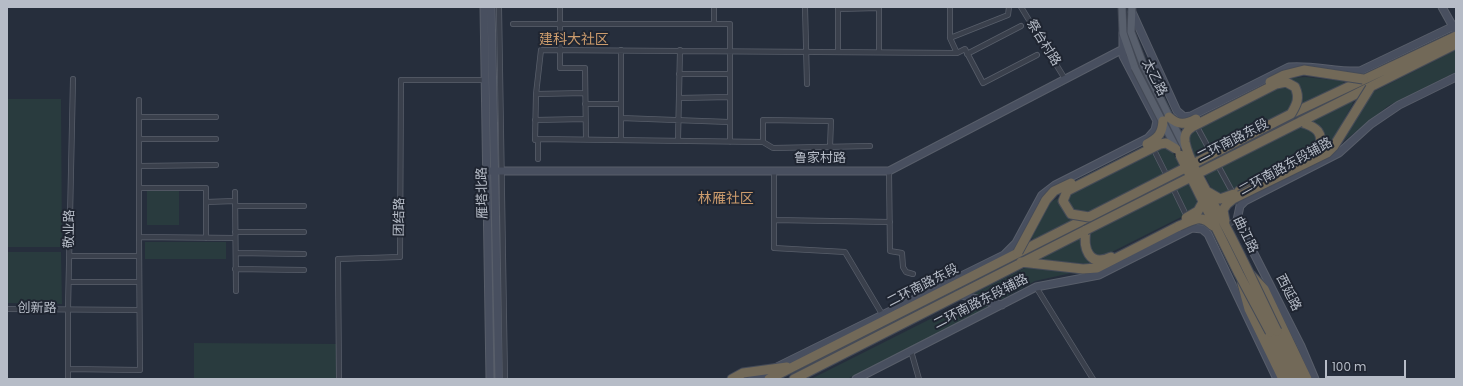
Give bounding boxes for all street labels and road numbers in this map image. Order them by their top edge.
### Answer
street label: 祭台村路 [1023,17,1063,69]
street label: 太乙路 [1138,57,1170,99]
street label: 二环南路东段 [1195,116,1271,166]
street label: 二环南路东段辅路 [1237,135,1335,199]
street label: 鲁家村路 [794,151,846,167]
street label: 雁塔北路 [475,167,491,219]
street label: 团结路 [392,197,408,237]
street label: 敬业路 [62,209,78,249]
street label: 曲江路 [1229,214,1261,256]
street label: 二环南路东段 [885,261,961,311]
street label: 二环南路东段辅路 [931,271,1031,333]
street label: 西延路 [1272,272,1304,314]
street label: 创新路 [18,301,56,317]

